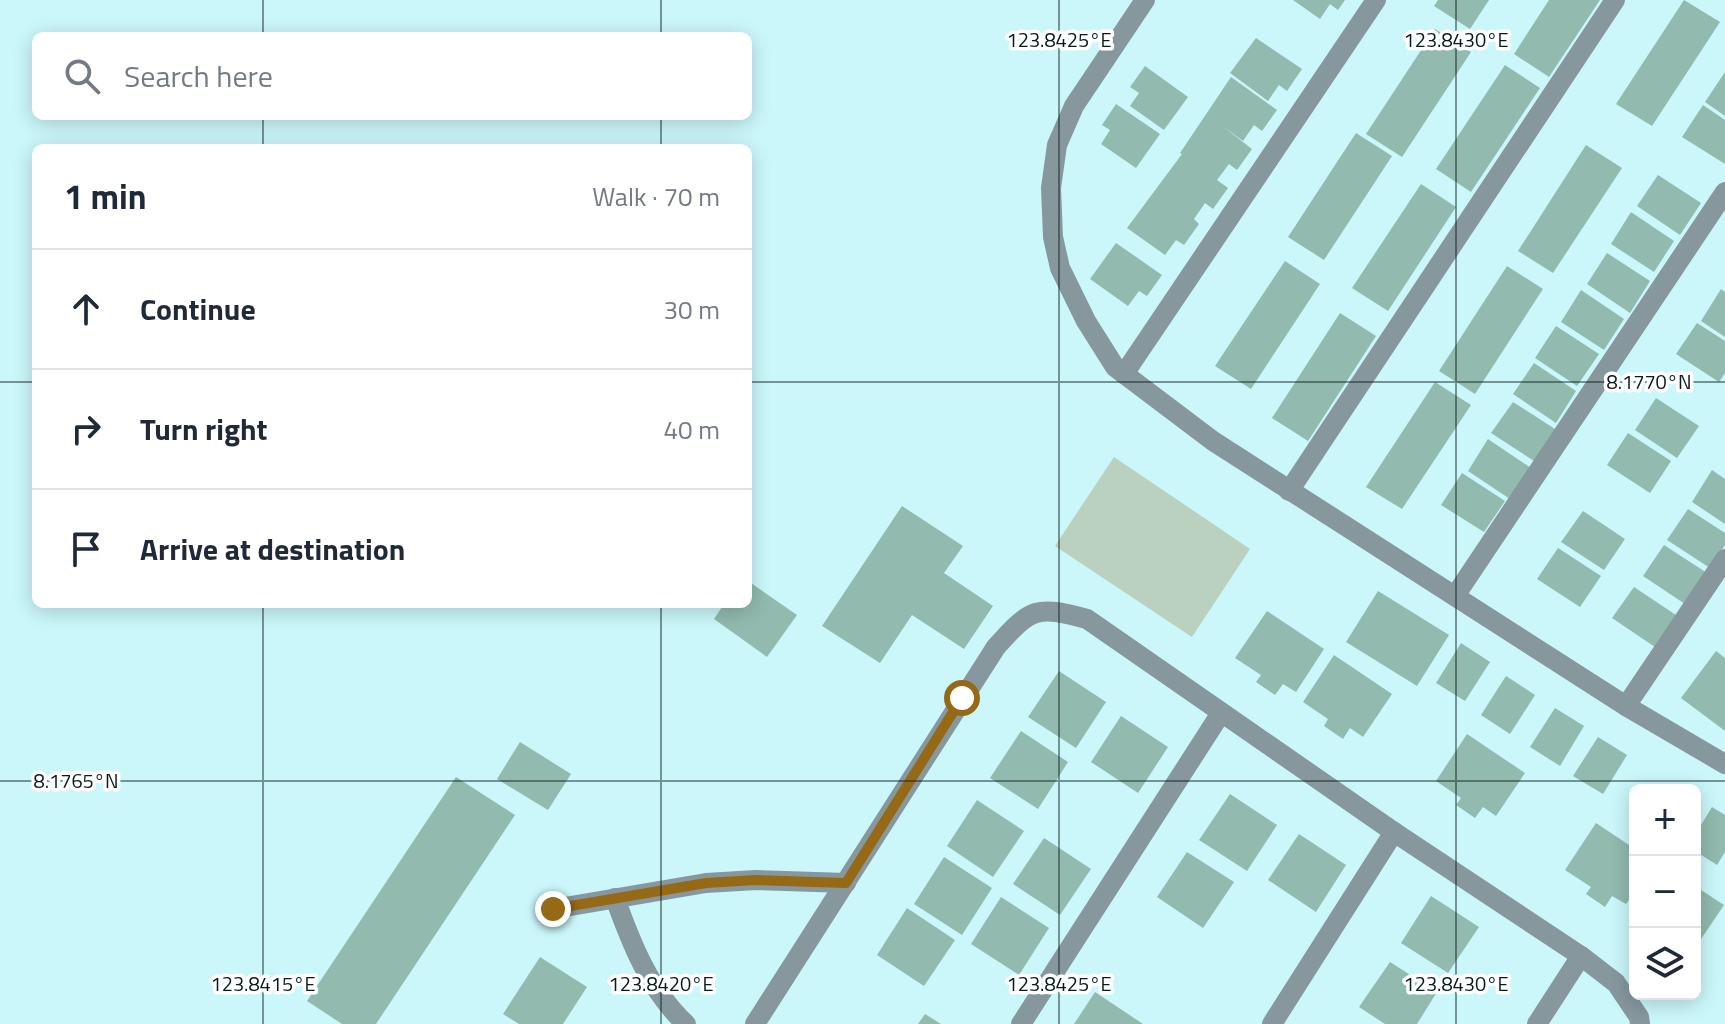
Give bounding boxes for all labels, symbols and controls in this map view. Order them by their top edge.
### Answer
text: 123.8425°E [1007,24,1111,55]
text: 123.8430°E [1404,24,1508,55]
search box [32,32,752,120]
text: Search here [124,53,273,99]
icon: search [60,54,104,98]
text: 1 min [64,170,147,222]
text: Walk · 70 m [592,177,720,216]
text: Continue [140,286,256,332]
icon: ahead [64,287,108,331]
text: 30 m [663,290,720,329]
text: 8.1770°N [1606,366,1692,397]
text: Turn right [140,406,268,452]
icon: right [64,407,108,451]
text: 40 m [663,410,720,449]
text: Arrive at destination [140,526,405,572]
icon: arrive [64,527,108,571]
route start [944,680,980,716]
text: 8.1765°N [33,765,119,796]
map controls [1629,784,1701,1000]
button: + [1629,784,1701,856]
button: − [1629,856,1701,928]
route end [535,891,571,927]
button: layers [1629,928,1701,1000]
text: 123.8415°E [211,968,315,999]
text: 123.8420°E [609,968,713,999]
text: 123.8425°E [1007,968,1111,999]
text: 123.8430°E [1404,968,1508,999]

